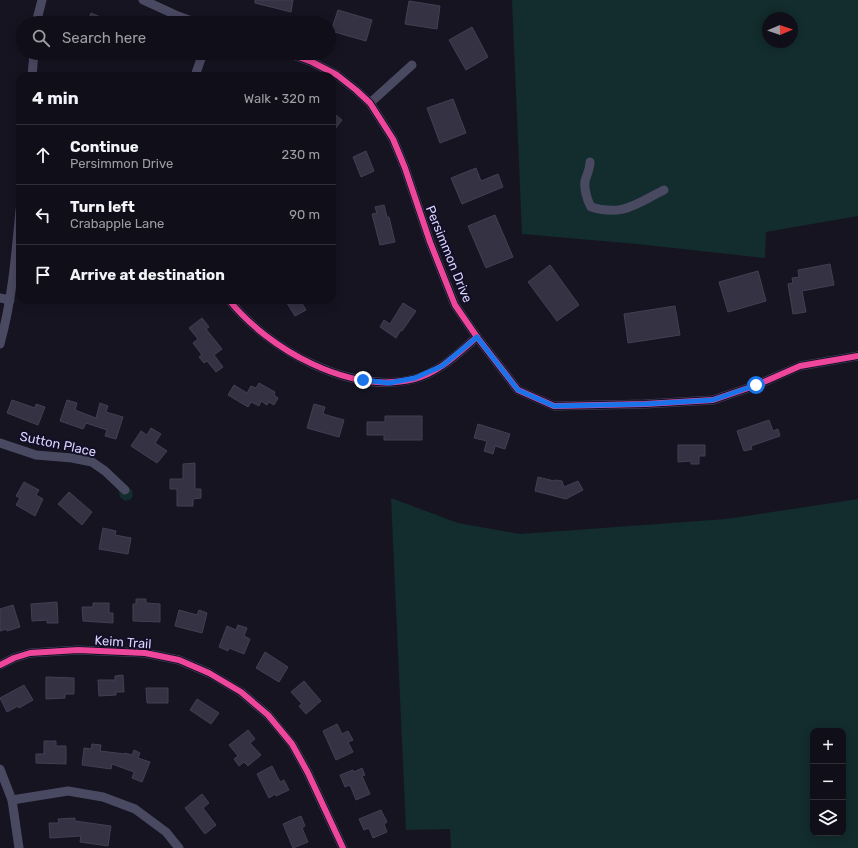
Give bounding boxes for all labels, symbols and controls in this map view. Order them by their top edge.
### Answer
north arrow [762,12,798,48]
search box [16,16,336,60]
icon: search [30,27,52,49]
text: Search here [62,29,146,47]
text: 4 min [32,88,79,108]
text: Walk · 320 m [244,91,320,106]
text: Continue [70,138,139,156]
icon: ahead [32,144,54,166]
text: 230 m [282,147,320,162]
text: Persimmon Drive [70,156,173,171]
text: Turn left [70,198,135,216]
street label: Persimmon Drive [423,203,475,305]
icon: left [32,204,54,226]
text: 90 m [289,207,320,222]
text: Crabapple Lane [70,216,164,231]
icon: arrive [32,264,54,286]
text: Arrive at destination [70,266,225,284]
route end [354,371,372,389]
route start [747,376,765,394]
street label: Sutton Place [18,429,98,459]
street label: Keim Trail [94,633,152,651]
map controls [810,728,846,836]
button: + [810,728,846,764]
button: − [810,764,846,800]
button: layers [810,800,846,836]

